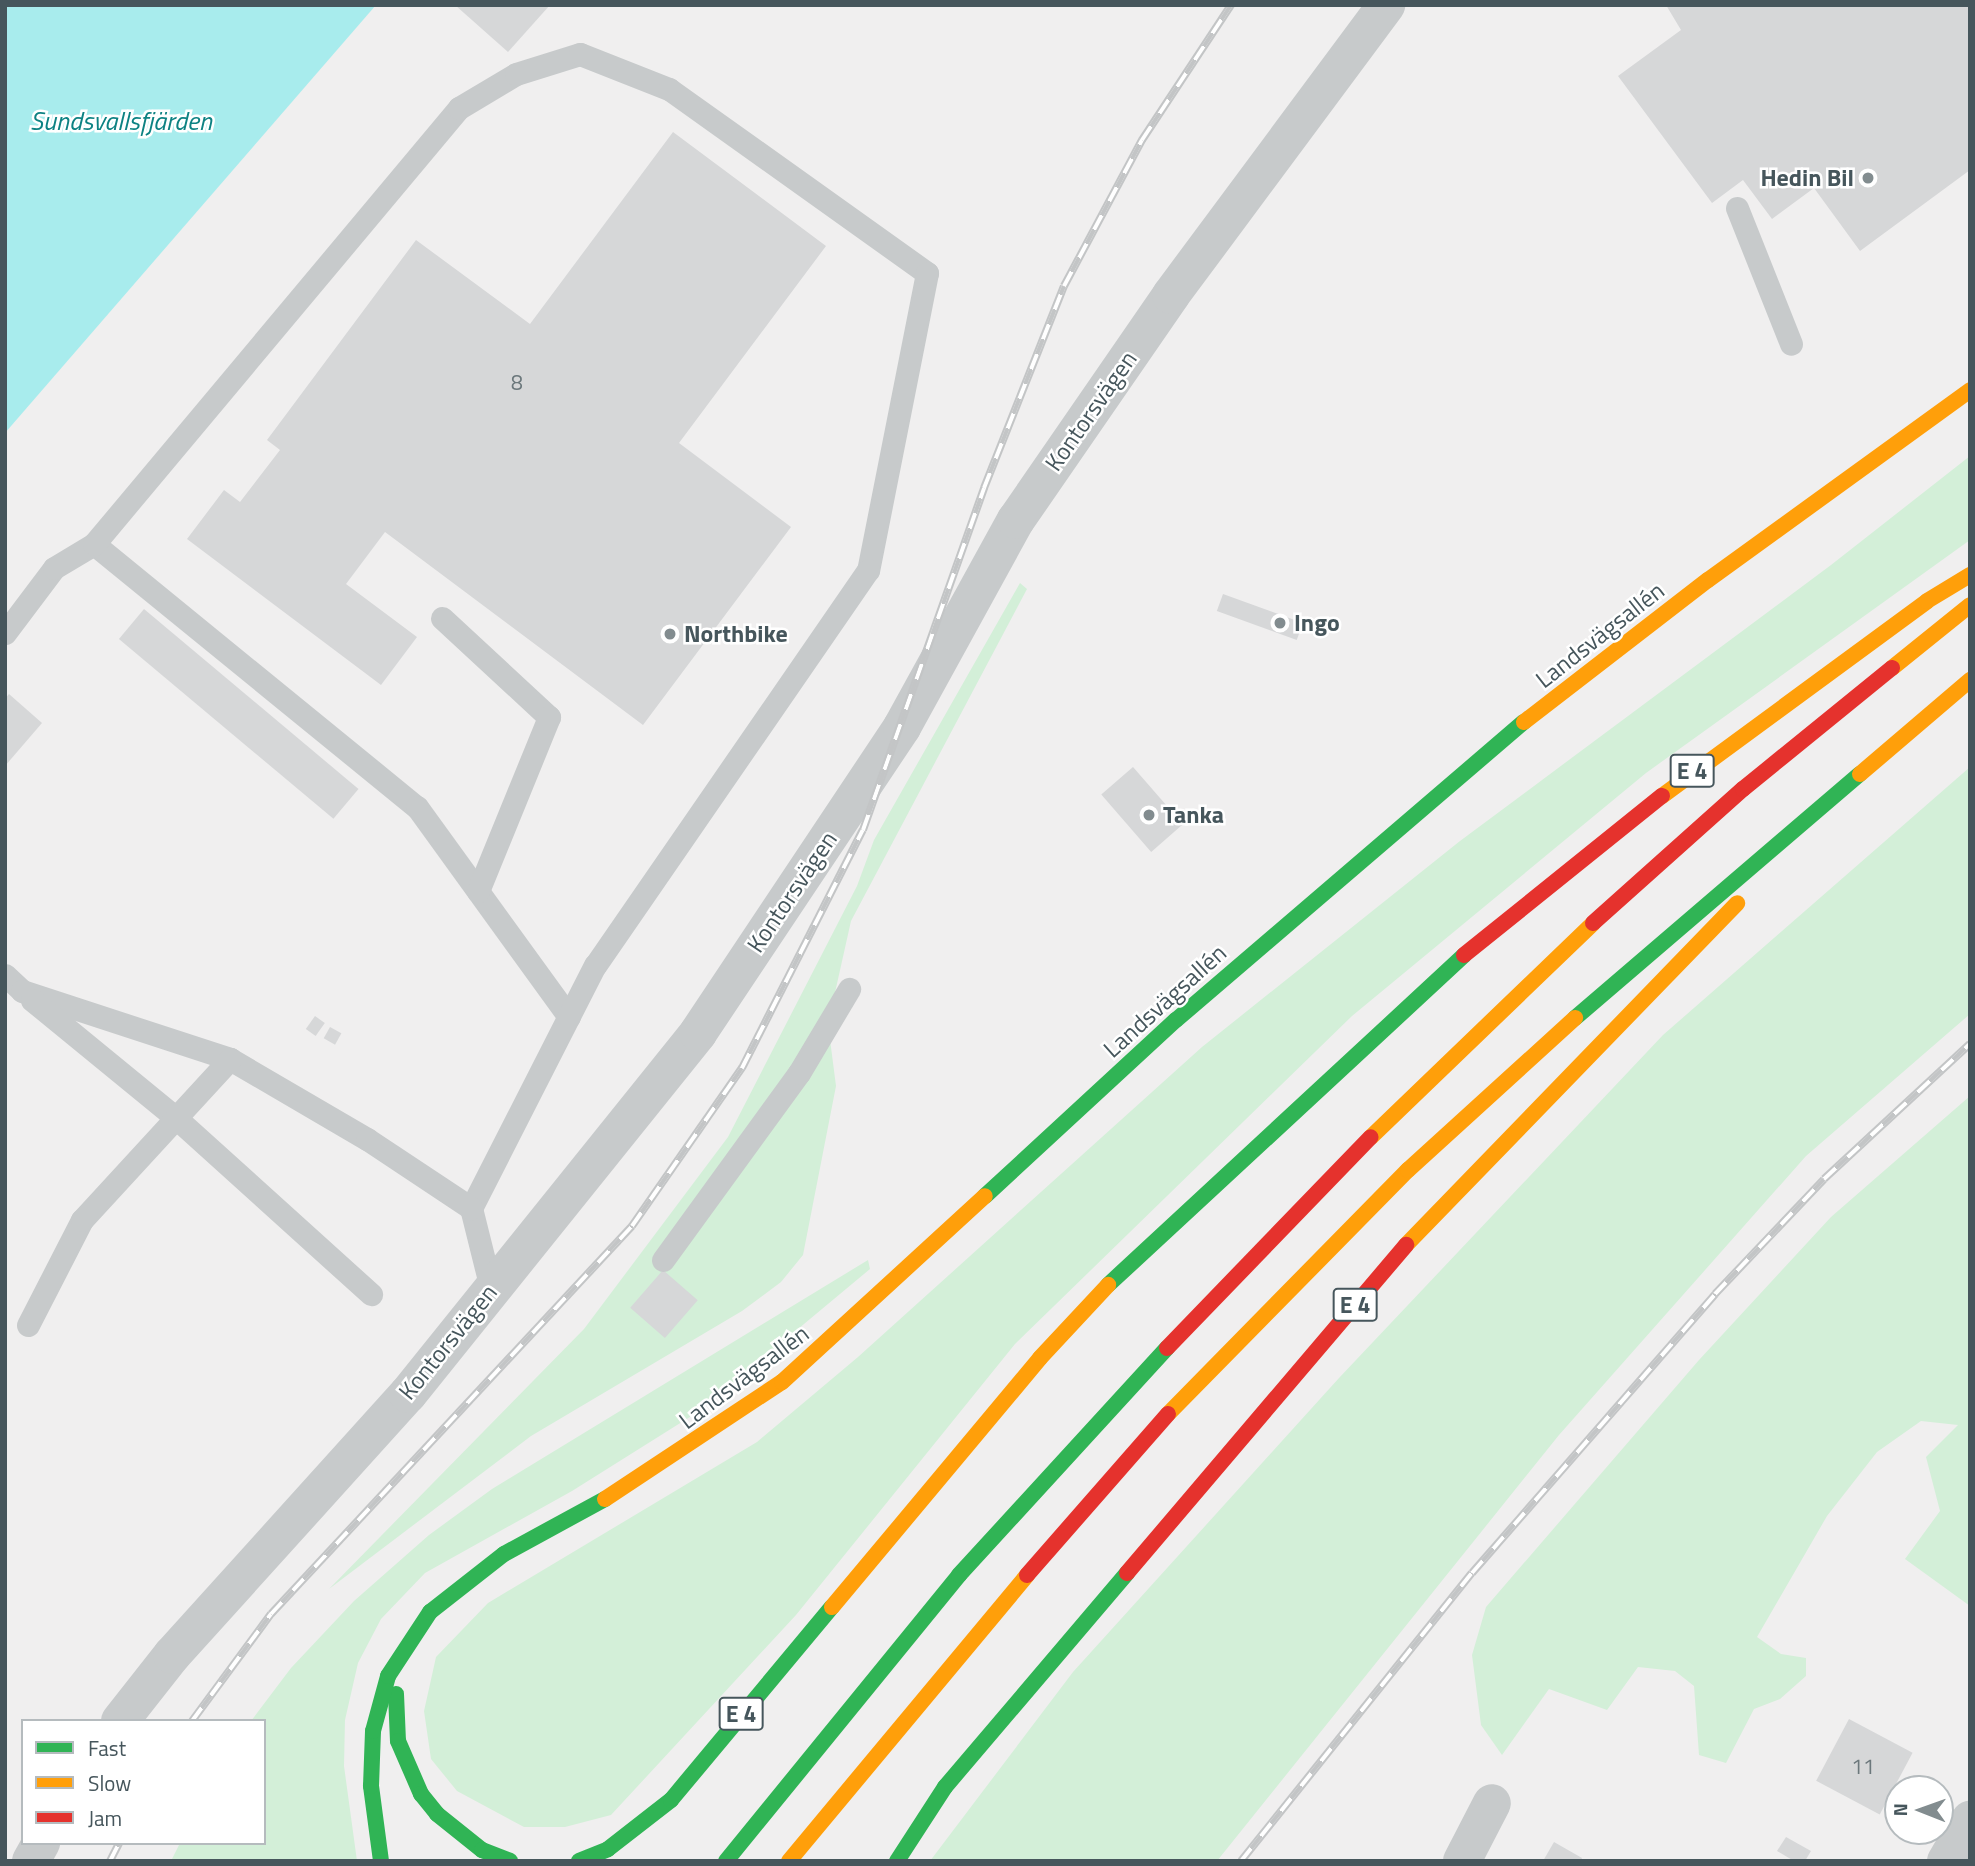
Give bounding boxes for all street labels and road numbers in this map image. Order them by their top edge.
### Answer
street label: Kontorsvägen [1039,345,1143,477]
street label: Landsvägsallén [1530,576,1670,694]
road number: E 4 [1669,751,1715,790]
street label: Kontorsvägen [741,826,843,958]
street label: Landsvägsallén [1098,938,1232,1064]
street label: Kontorsvägen [393,1279,503,1405]
road number: E 4 [1332,1286,1378,1324]
street label: Landsvägsallén [673,1319,815,1435]
road number: E 4 [718,1694,764,1734]

